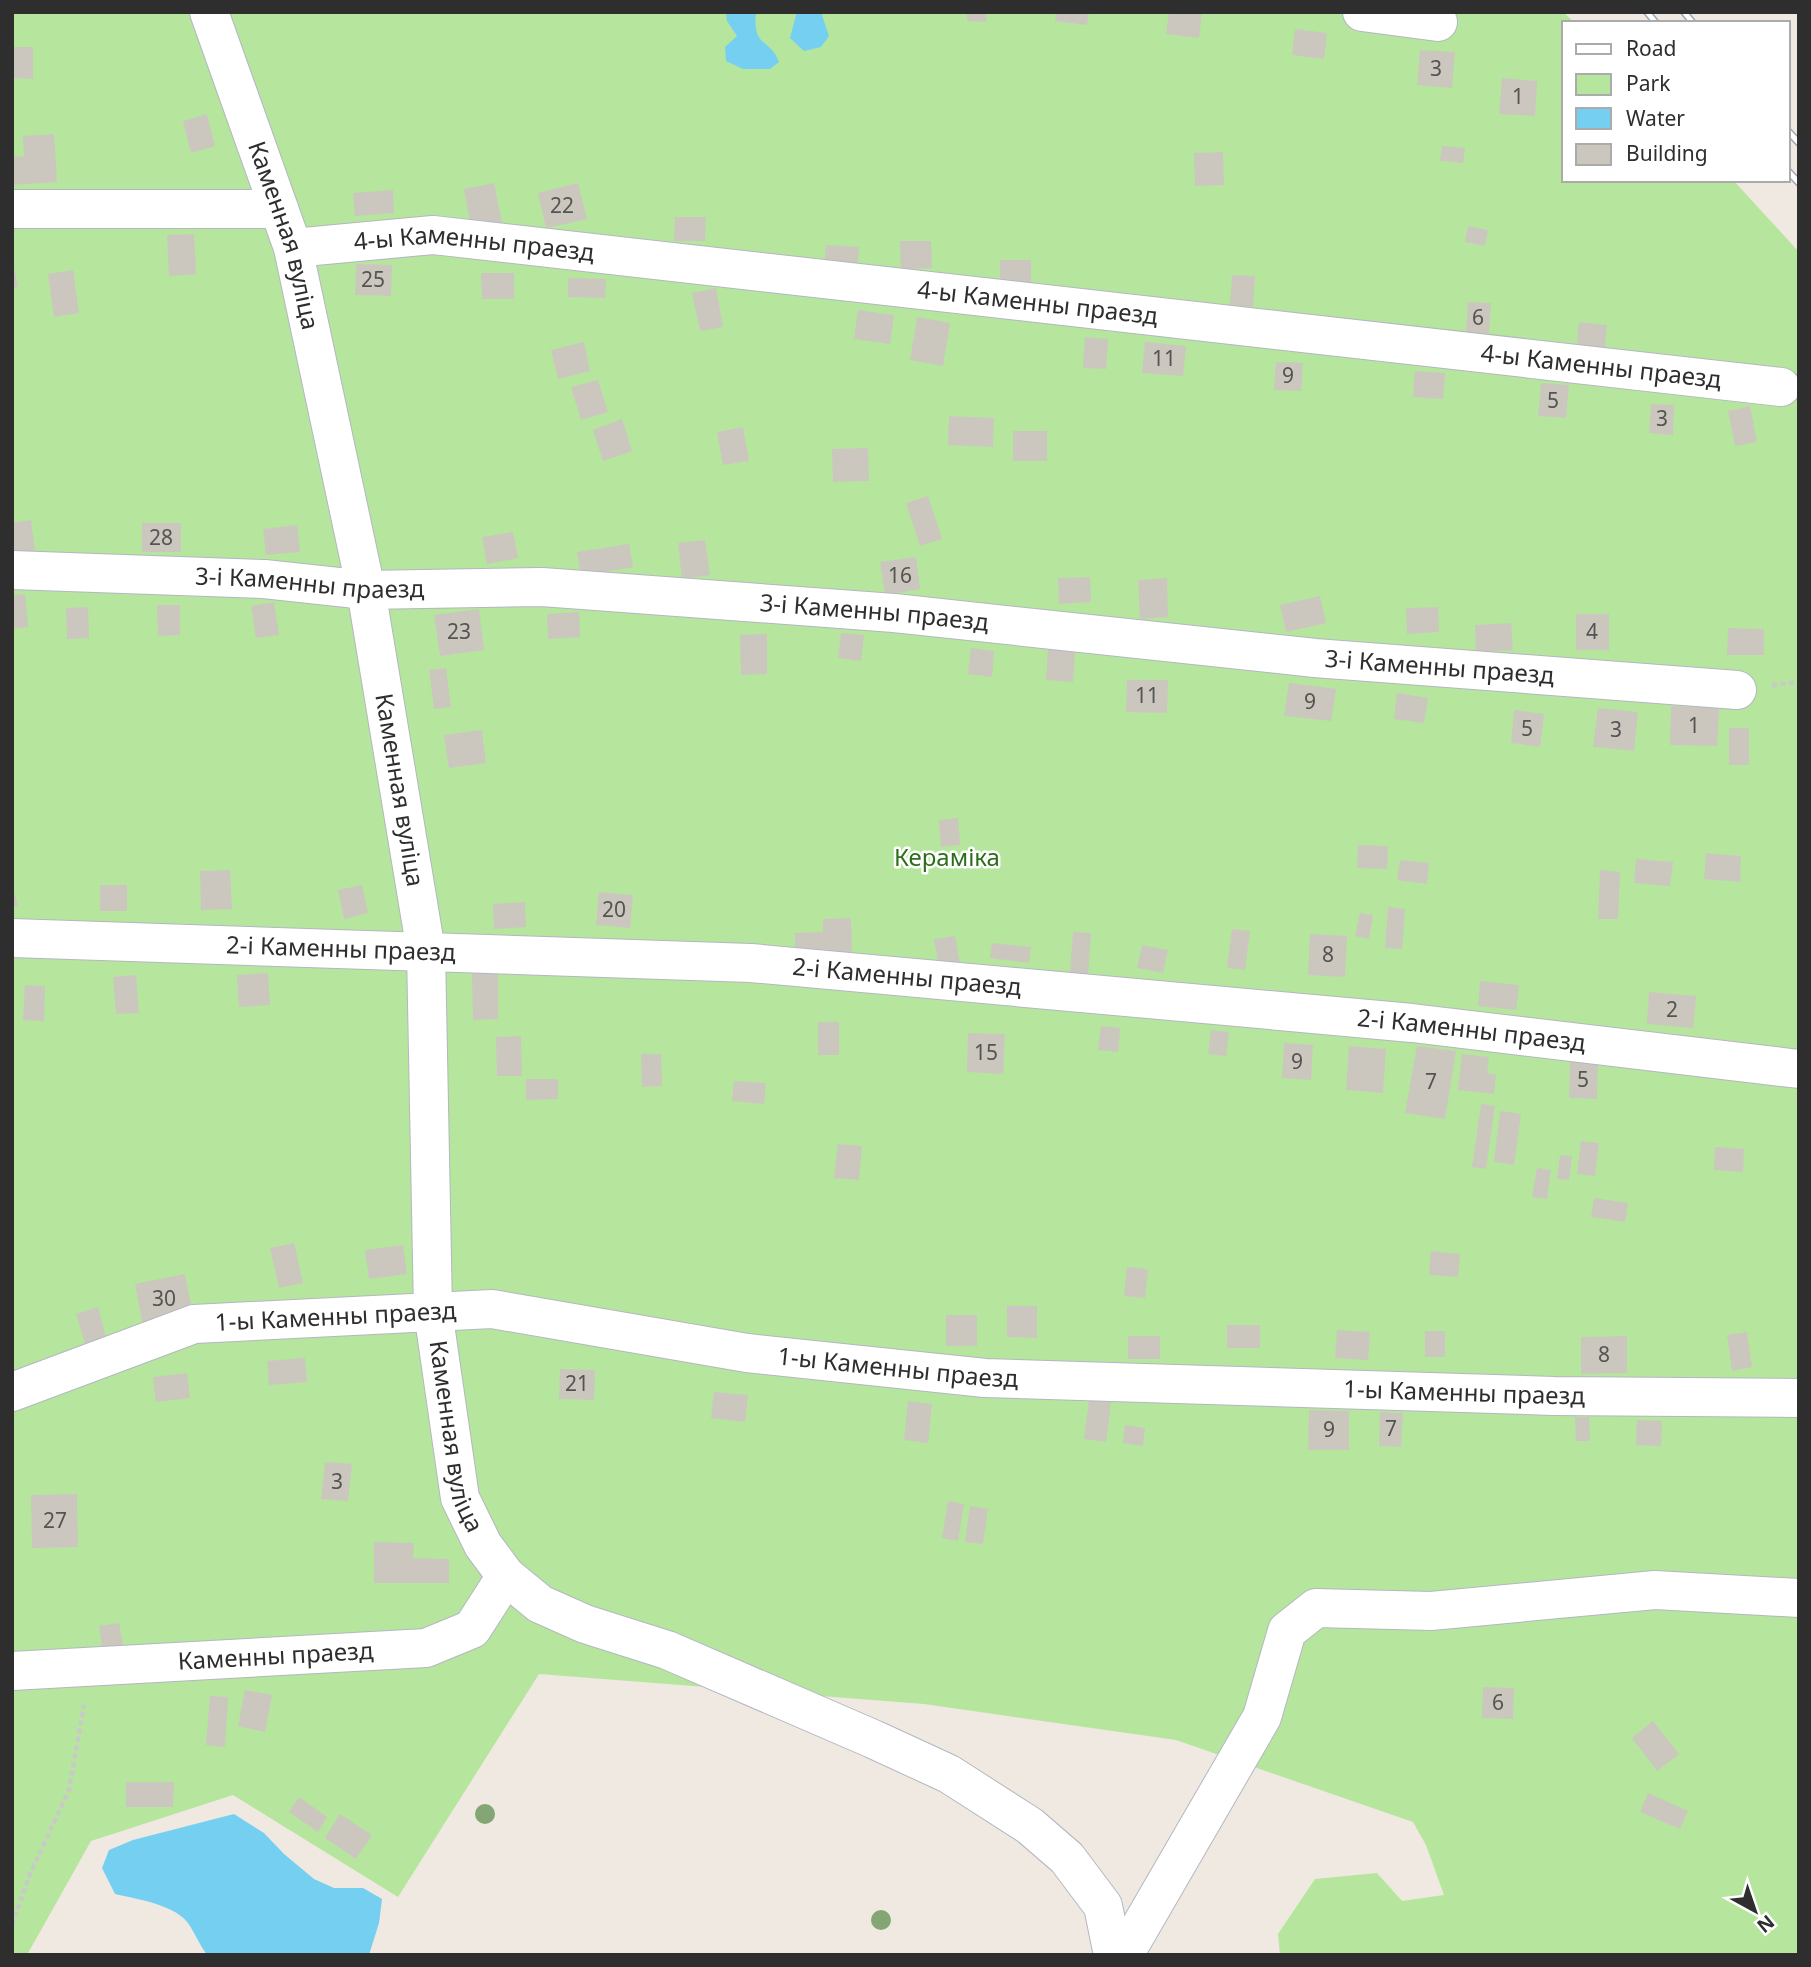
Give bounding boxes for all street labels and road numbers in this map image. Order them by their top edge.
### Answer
street label: Каменная вуліца [241,136,328,333]
street label: 4-ы Каменны праезд [352,217,597,268]
street label: 4-ы Каменны праезд [916,272,1160,332]
street label: 4-ы Каменны праезд [1479,335,1724,395]
street label: 3-і Каменны праезд [194,559,425,605]
street label: 3-і Каменны праезд [759,585,991,638]
street label: 3-і Каменны праезд [1324,641,1556,691]
street label: Каменная вуліца [368,691,433,889]
street label: 2-і Каменны праезд [226,927,457,968]
street label: 2-і Каменны праезд [791,949,1023,1003]
street label: 2-і Каменны праезд [1356,1000,1588,1059]
street label: 1-ы Каменны праезд [214,1293,457,1338]
street label: Каменная вуліца [422,1338,492,1537]
street label: 1-ы Каменны праезд [776,1338,1019,1394]
street label: 1-ы Каменны праезд [1343,1371,1585,1411]
street label: Каменны праезд [177,1633,375,1677]

